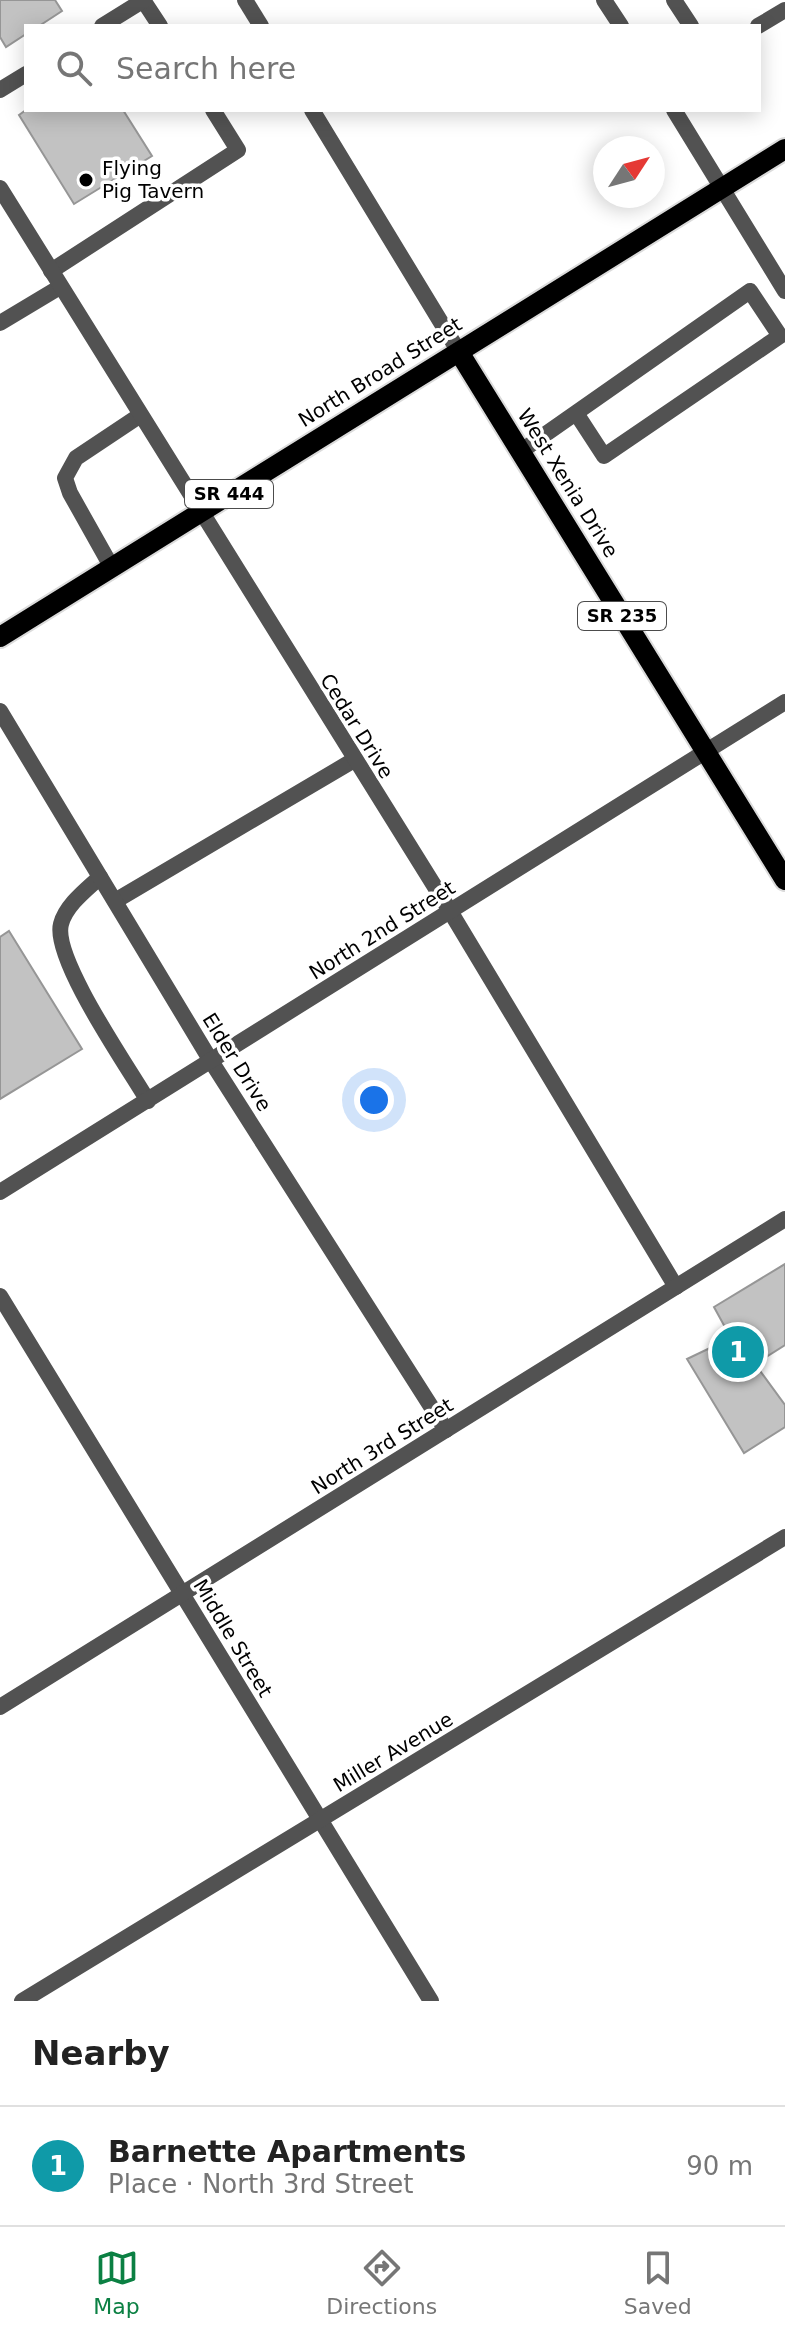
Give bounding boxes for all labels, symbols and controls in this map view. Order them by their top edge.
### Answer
search box [24,24,761,112]
icon: search [52,46,96,90]
text: Search here [116,51,296,86]
north arrow [593,136,665,208]
place label: Flying Pig Tavern [102,156,204,203]
marker: Flying Pig Tavern [77,171,95,189]
street label: North Broad Street [294,312,466,432]
street label: West Xenia Drive [513,404,623,562]
road number: SR 444 [185,480,273,508]
road number: SR 235 [578,602,666,630]
street label: Cedar Drive [315,669,399,783]
street label: North 2nd Street [305,875,460,985]
street label: Elder Drive [197,1009,277,1115]
your location [354,1080,394,1120]
pin: 1 [712,1322,764,1382]
street label: North 3rd Street [307,1393,457,1499]
street label: Middle Street [188,1575,278,1701]
street label: Miller Avenue [329,1707,457,1797]
text: Nearby [32,2033,170,2073]
text: Barnette Apartments [108,2134,466,2169]
text: 1 [49,2151,67,2181]
text: 90 m [686,2151,753,2181]
text: Place · North 3rd Street [108,2169,413,2199]
tab: Map [93,2246,140,2319]
tab: Directions [326,2246,437,2319]
tab: Saved [624,2246,692,2319]

